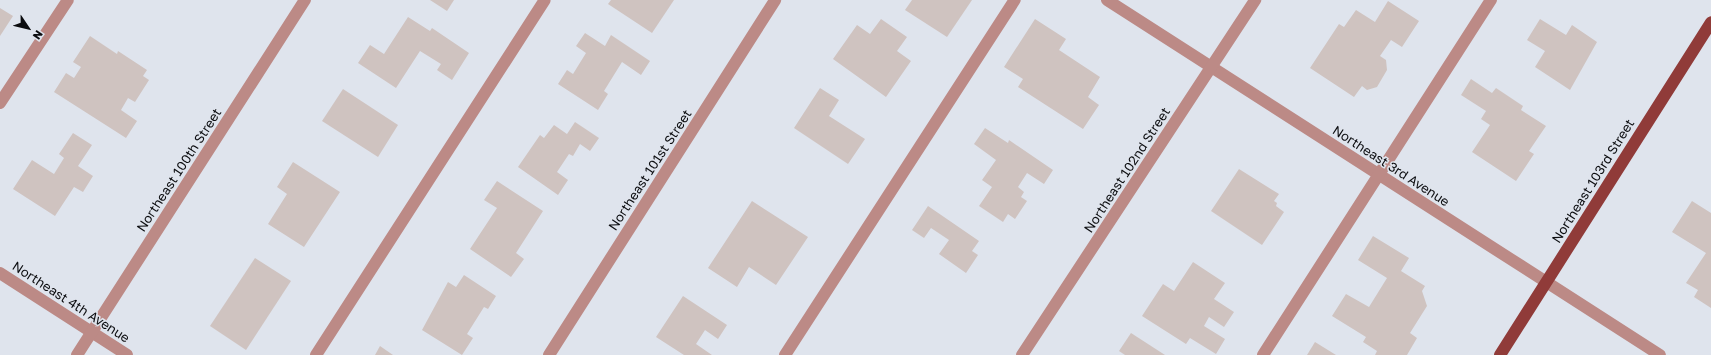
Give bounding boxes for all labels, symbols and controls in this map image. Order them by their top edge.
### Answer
north arrow [8,8,48,48]
text: N [31,28,46,42]
street label: Northeast 100th Street [133,105,225,235]
street label: Northeast 102nd Street [1081,105,1173,235]
street label: Northeast 101st Street [605,107,695,233]
street label: Northeast 103rd Street [1548,116,1638,246]
street label: Northeast 3rd Avenue [1330,122,1452,210]
street label: Northeast 4th Avenue [9,258,133,346]

